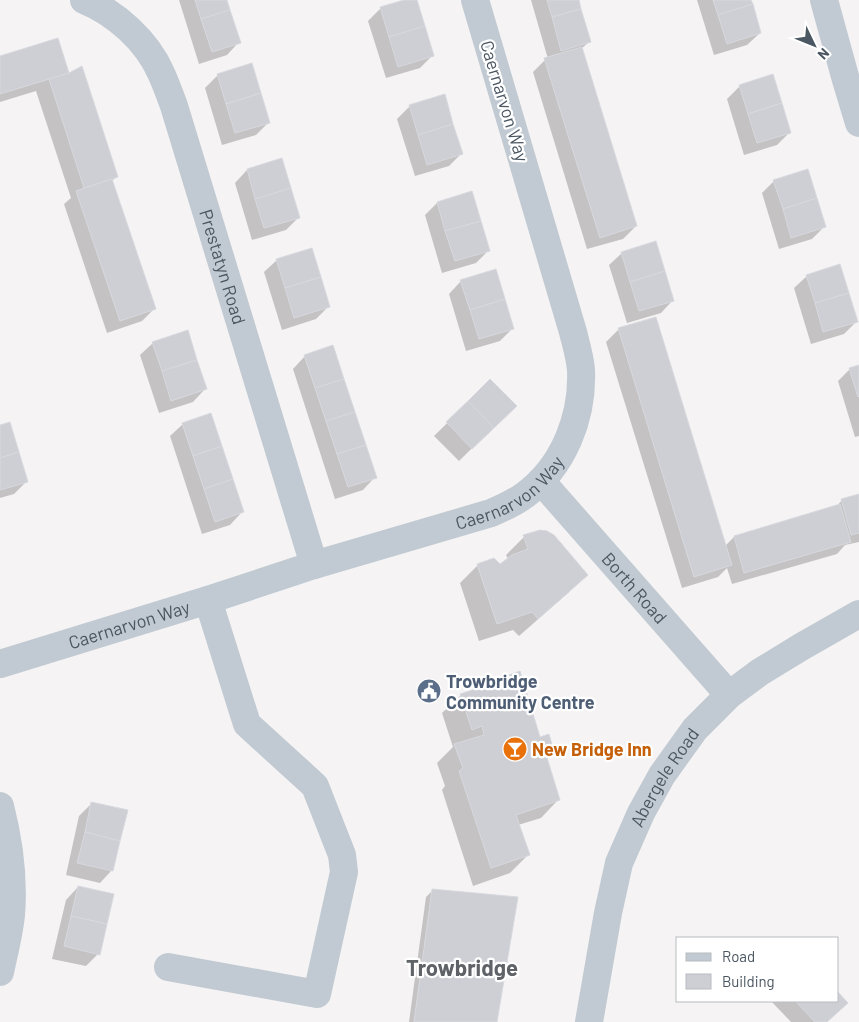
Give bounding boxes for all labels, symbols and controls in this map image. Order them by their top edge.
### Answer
north arrow [789,20,839,70]
street label: Caernarvon Way [476,38,534,164]
text: N [814,45,833,63]
street label: Prestatyn Road [195,207,251,327]
street label: Caernarvon Way [453,452,568,534]
street label: Borth Road [598,548,672,628]
street label: Caernarvon Way [66,595,192,653]
place label: Trowbridge Community Centre [446,670,595,713]
public building icon: Trowbridge Community Centre [416,678,442,704]
street label: Abergele Road [625,723,703,830]
bar icon: New Bridge Inn [502,736,528,762]
place label: New Bridge Inn [532,738,652,760]
legend [676,937,839,1002]
text: Road [722,947,755,965]
district label: Trowbridge [406,954,518,980]
text: Building [722,972,775,990]

